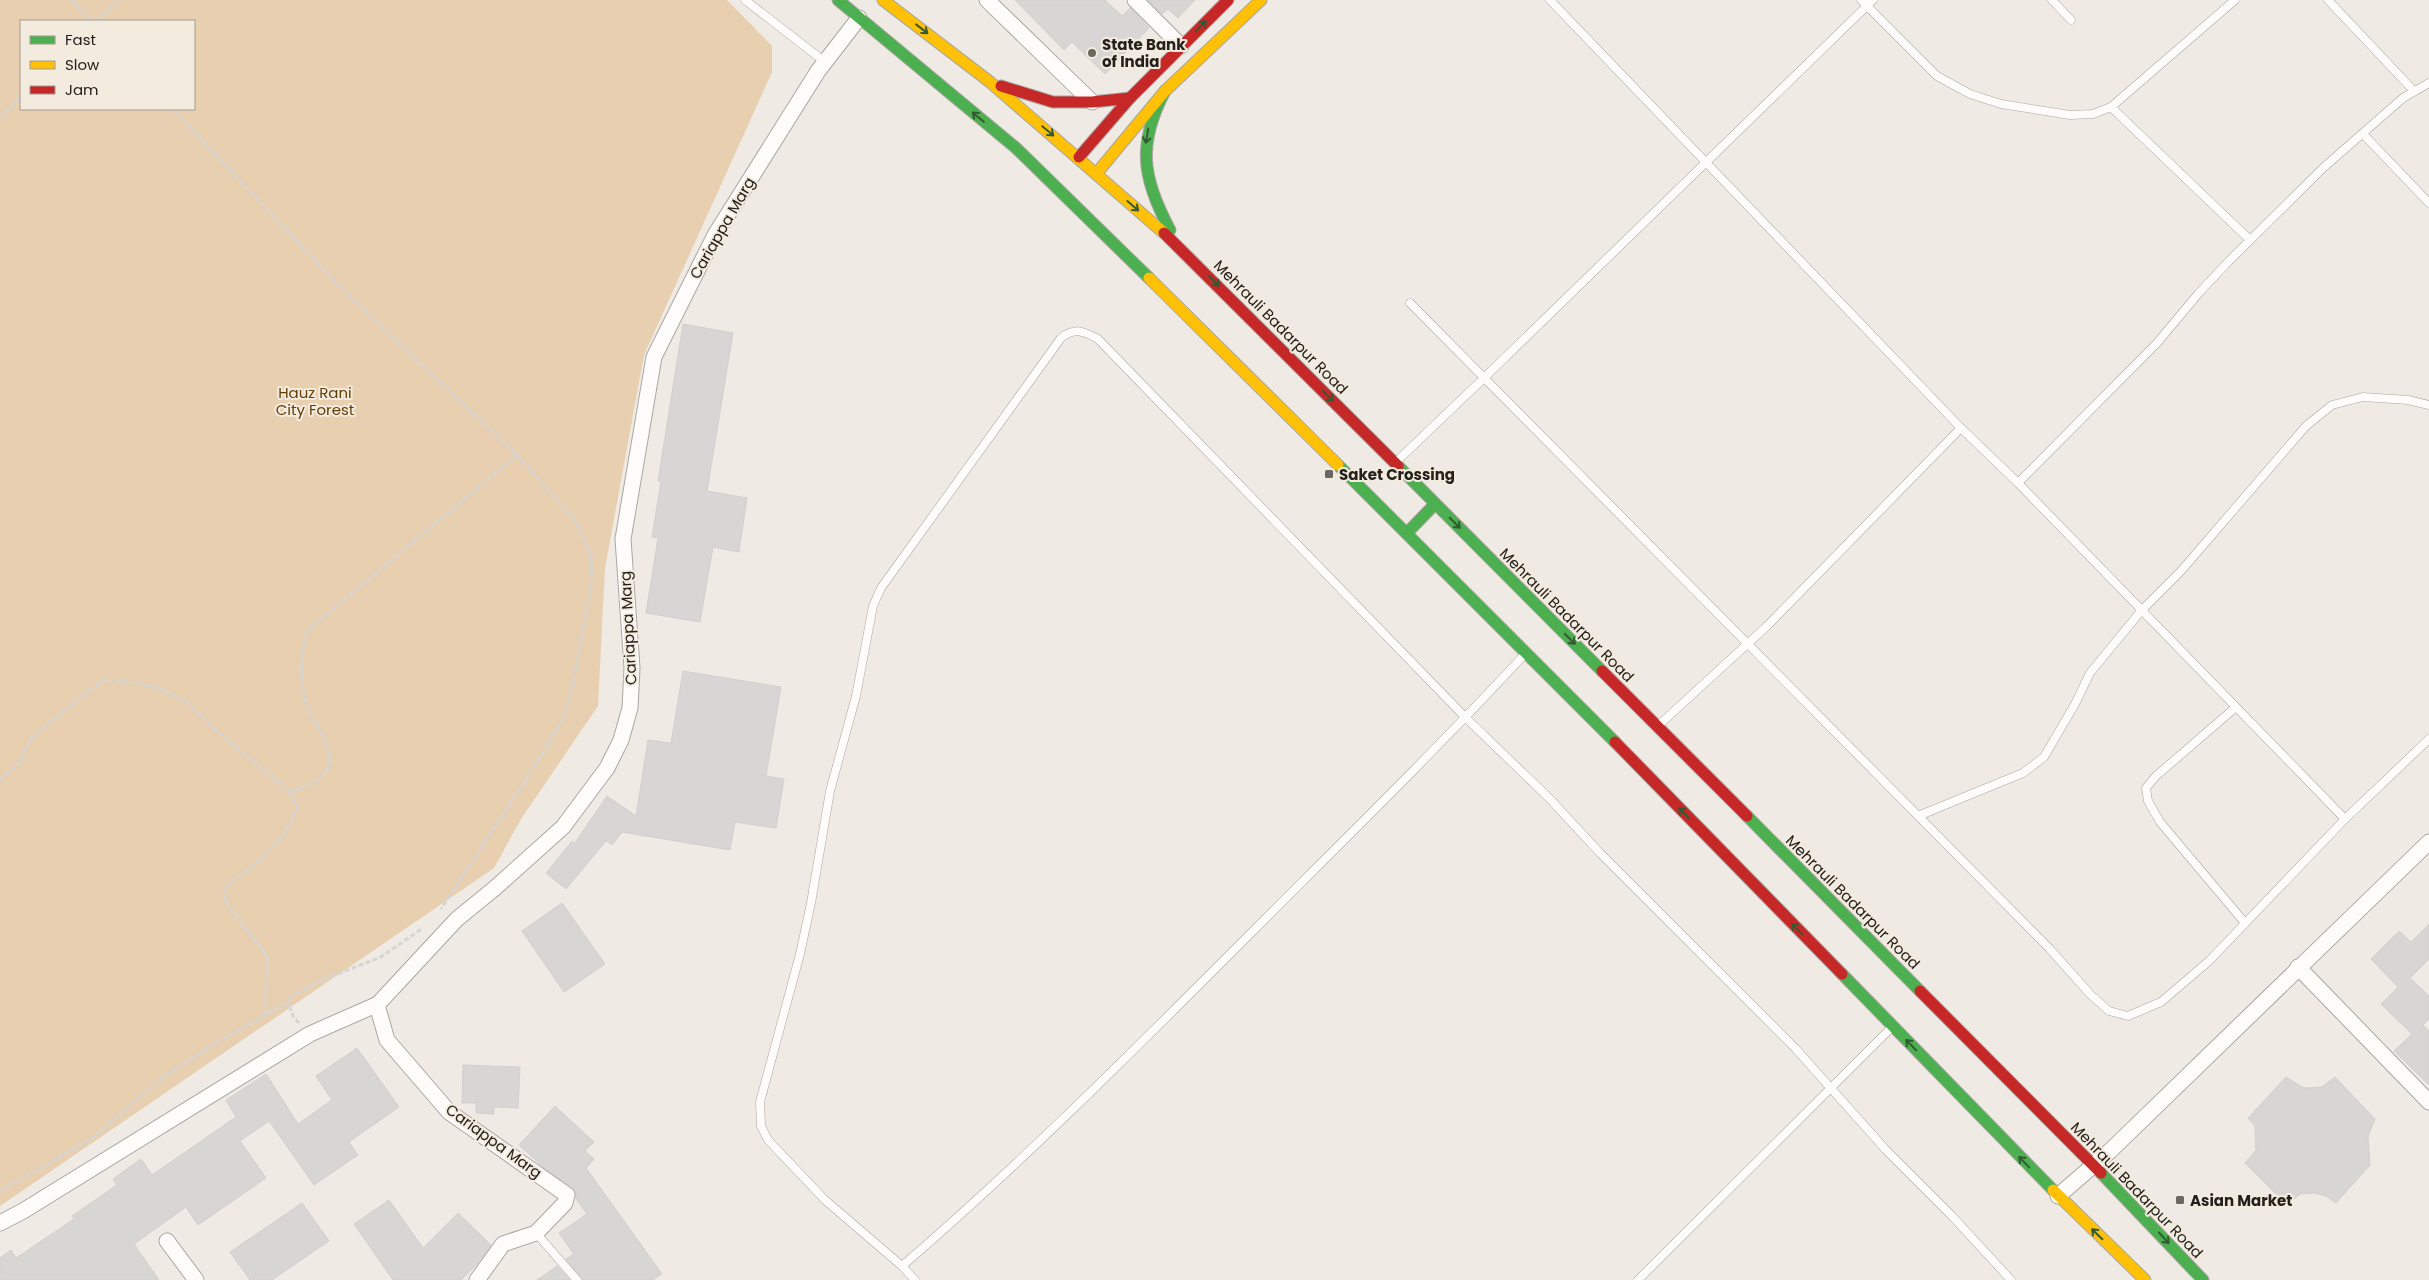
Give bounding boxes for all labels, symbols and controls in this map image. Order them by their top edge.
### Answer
legend [20,20,195,110]
one-way arrow [1195,21,1207,33]
one-way arrow [916,23,929,34]
text: Fast [65,29,96,50]
place label: State Bank of India [1102,34,1186,72]
marker: State Bank of India [1086,47,1098,59]
text: Slow [65,54,100,75]
text: Jam [65,79,99,100]
one-way arrow [972,112,985,123]
one-way arrow [1042,126,1055,137]
one-way arrow [1141,127,1151,143]
street label: Cariappa Marg [684,173,760,283]
one-way arrow [1126,200,1139,211]
street label: Mehrauli Badarpur Road [1209,255,1353,399]
one-way arrow [1207,274,1219,286]
park label: Hauz Rani City Forest [276,382,354,420]
one-way arrow [1322,390,1334,402]
place label: Saket Crossing [1339,464,1455,485]
marker: Saket Crossing [1323,468,1335,480]
one-way arrow [1449,517,1461,530]
street label: Mehrauli Badarpur Road [1495,543,1639,687]
street label: Cariappa Marg [615,570,641,686]
one-way arrow [1564,632,1576,645]
one-way arrow [1678,807,1690,819]
street label: Mehrauli Badarpur Road [1781,830,1925,974]
one-way arrow [1792,923,1804,935]
one-way arrow [1905,1039,1917,1051]
street label: Cariappa Marg [442,1099,546,1183]
street label: Mehrauli Badarpur Road [2066,1117,2208,1263]
one-way arrow [2018,1155,2030,1168]
place label: Asian Market [2190,1190,2292,1211]
marker: Asian Market [2174,1194,2186,1206]
one-way arrow [2091,1228,2104,1240]
one-way arrow [2158,1232,2170,1245]

